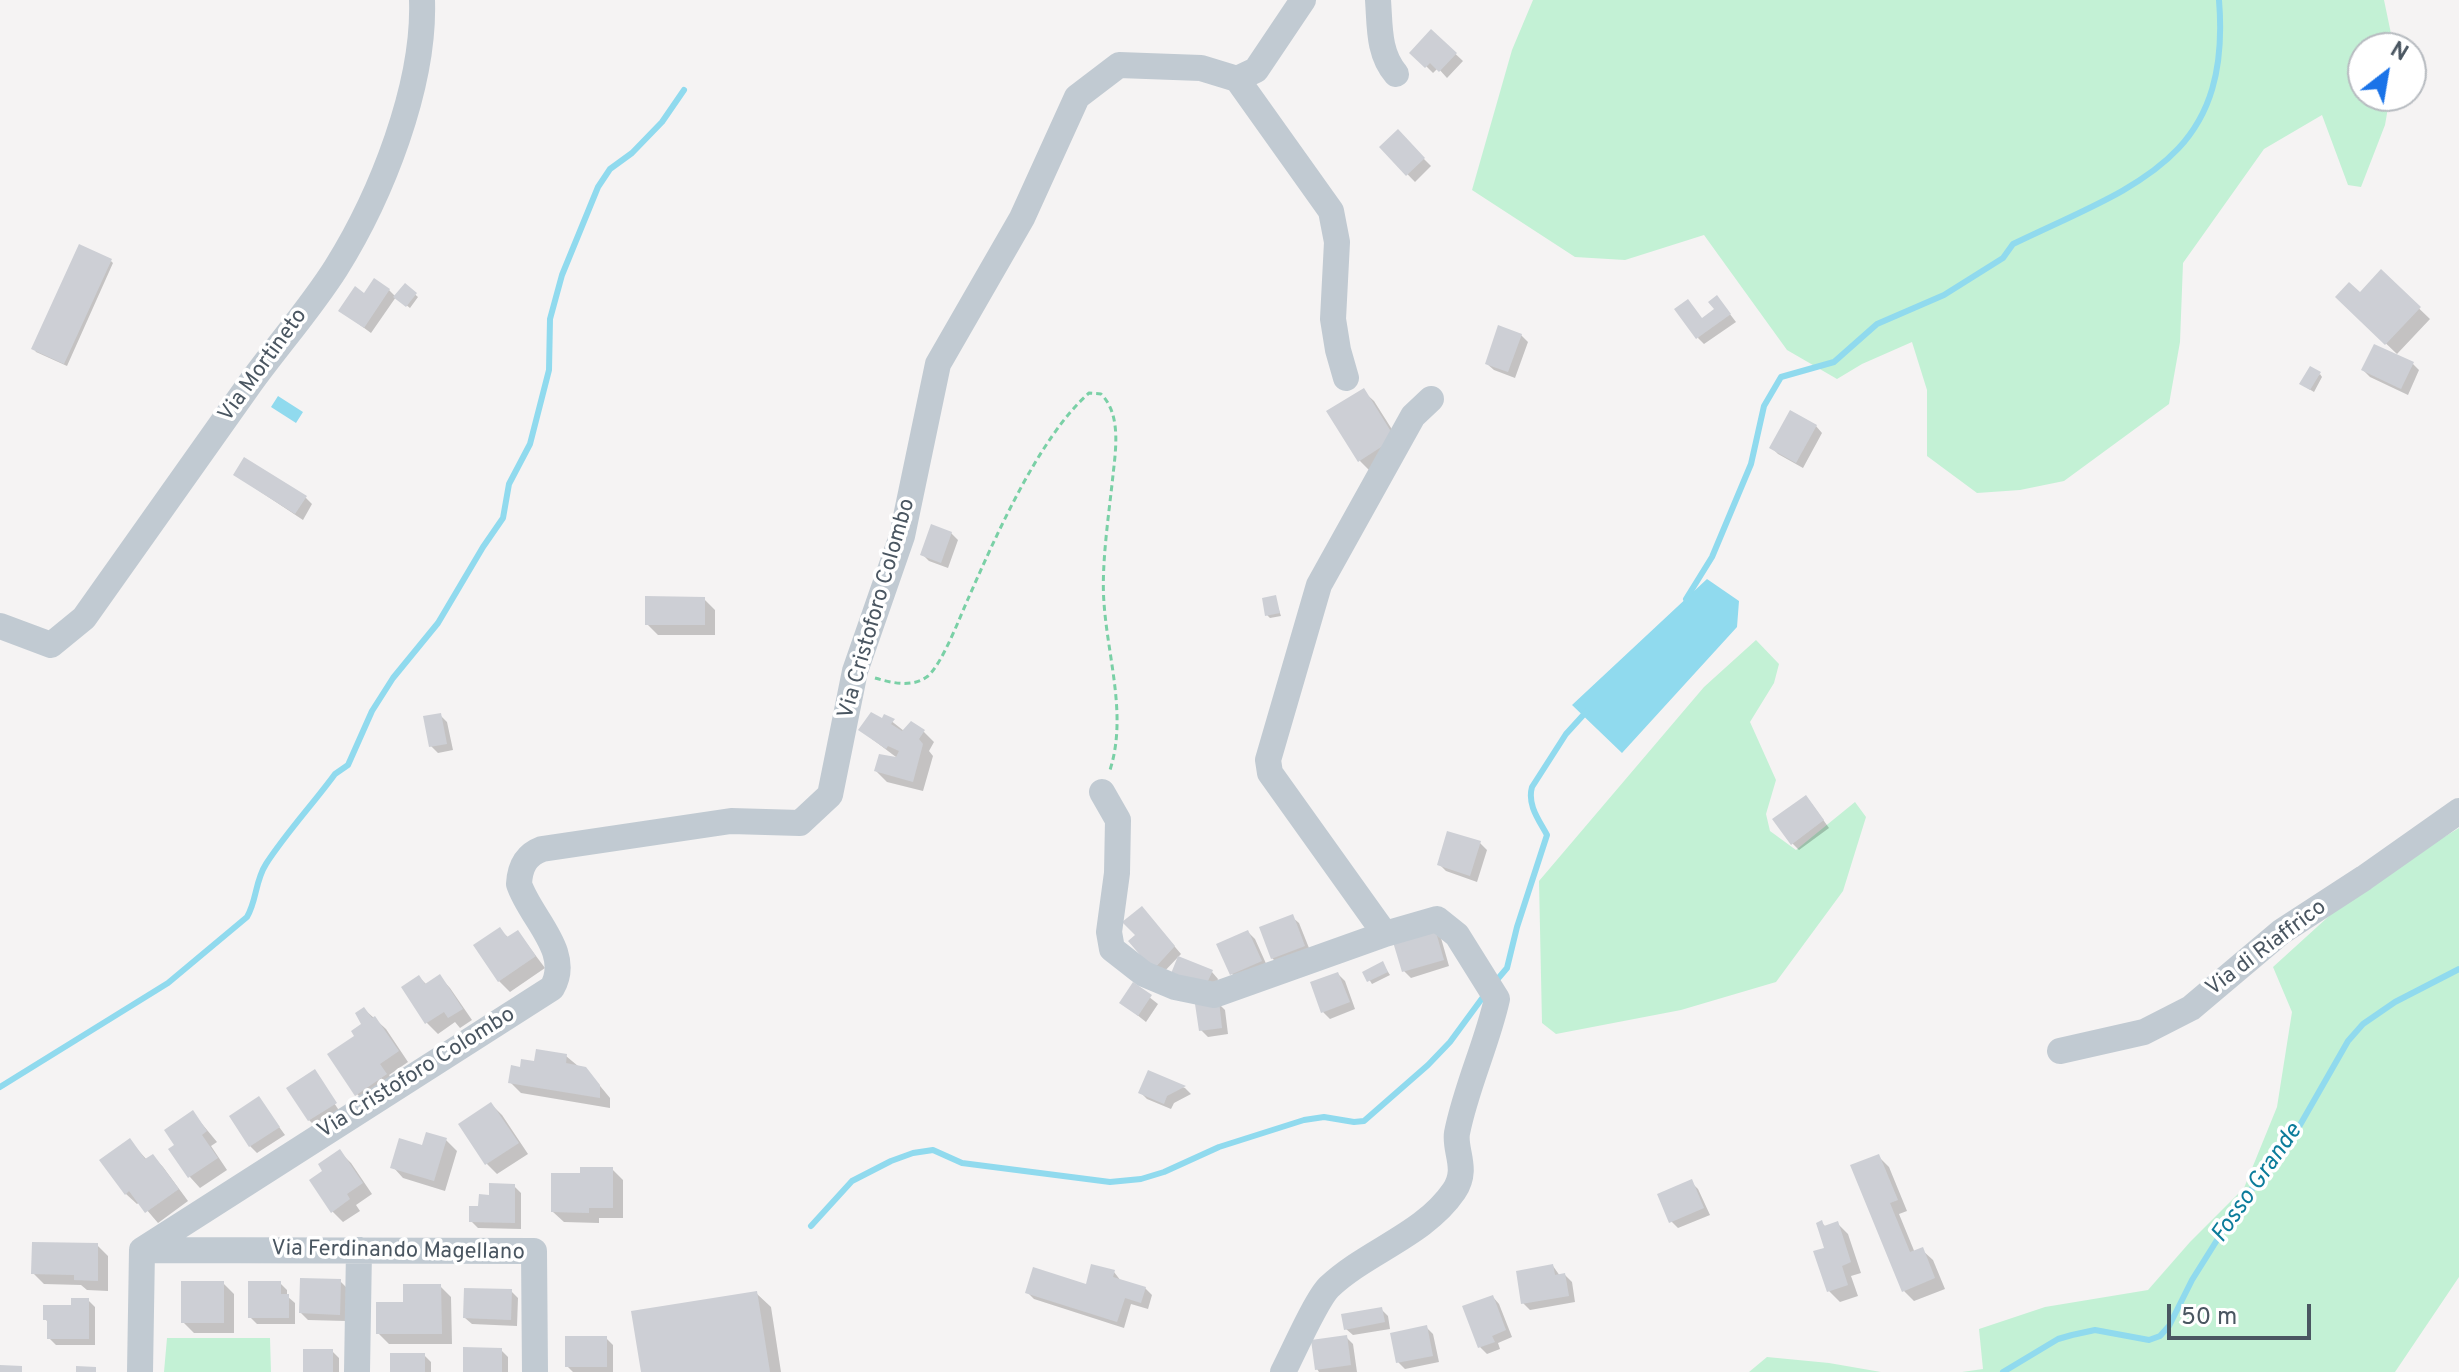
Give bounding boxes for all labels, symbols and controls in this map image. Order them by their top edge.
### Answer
north arrow [2347,32,2427,112]
text: N [2385,37,2412,68]
street label: Via Mortineto [214,304,314,428]
street label: Via Cristoforo Colombo [834,496,922,722]
street label: Via di Riaffrico [2202,895,2332,1003]
street label: Via Cristoforo Colombo [313,1002,521,1146]
water label: Fosso Grande [2206,1119,2310,1249]
street label: Via Ferdinando Magellano [271,1237,525,1267]
scale bar [2171,1288,2315,1338]
text: 50 m [2181,1303,2237,1333]

